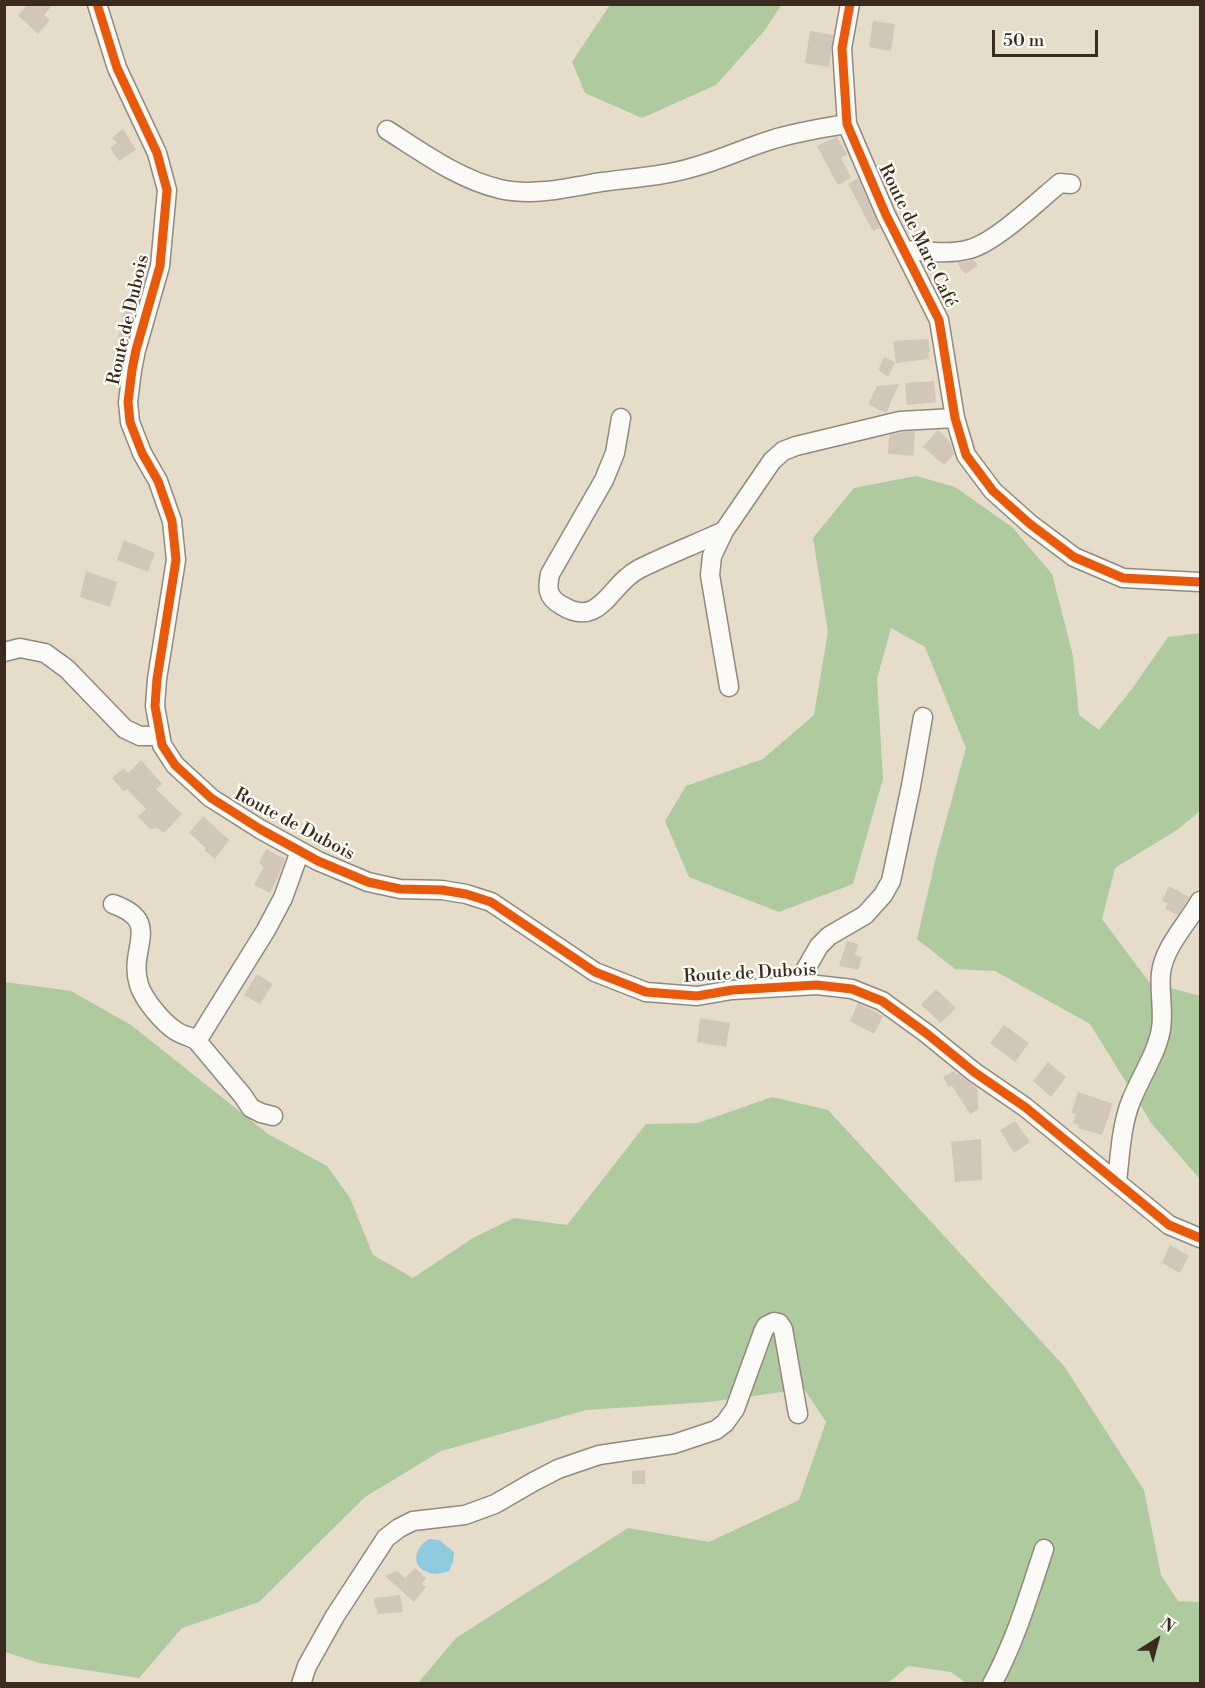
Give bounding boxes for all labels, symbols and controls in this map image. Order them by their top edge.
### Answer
scale bar [995,18,1102,56]
text: 50 m [1003,29,1044,52]
street label: Route de Mare Café [873,161,961,311]
street label: Route de Dubois [103,253,155,387]
street label: Route de Dubois [230,784,358,866]
street label: Route de Dubois [683,960,817,988]
north arrow [1127,1610,1187,1670]
text: N [1157,1614,1179,1637]

